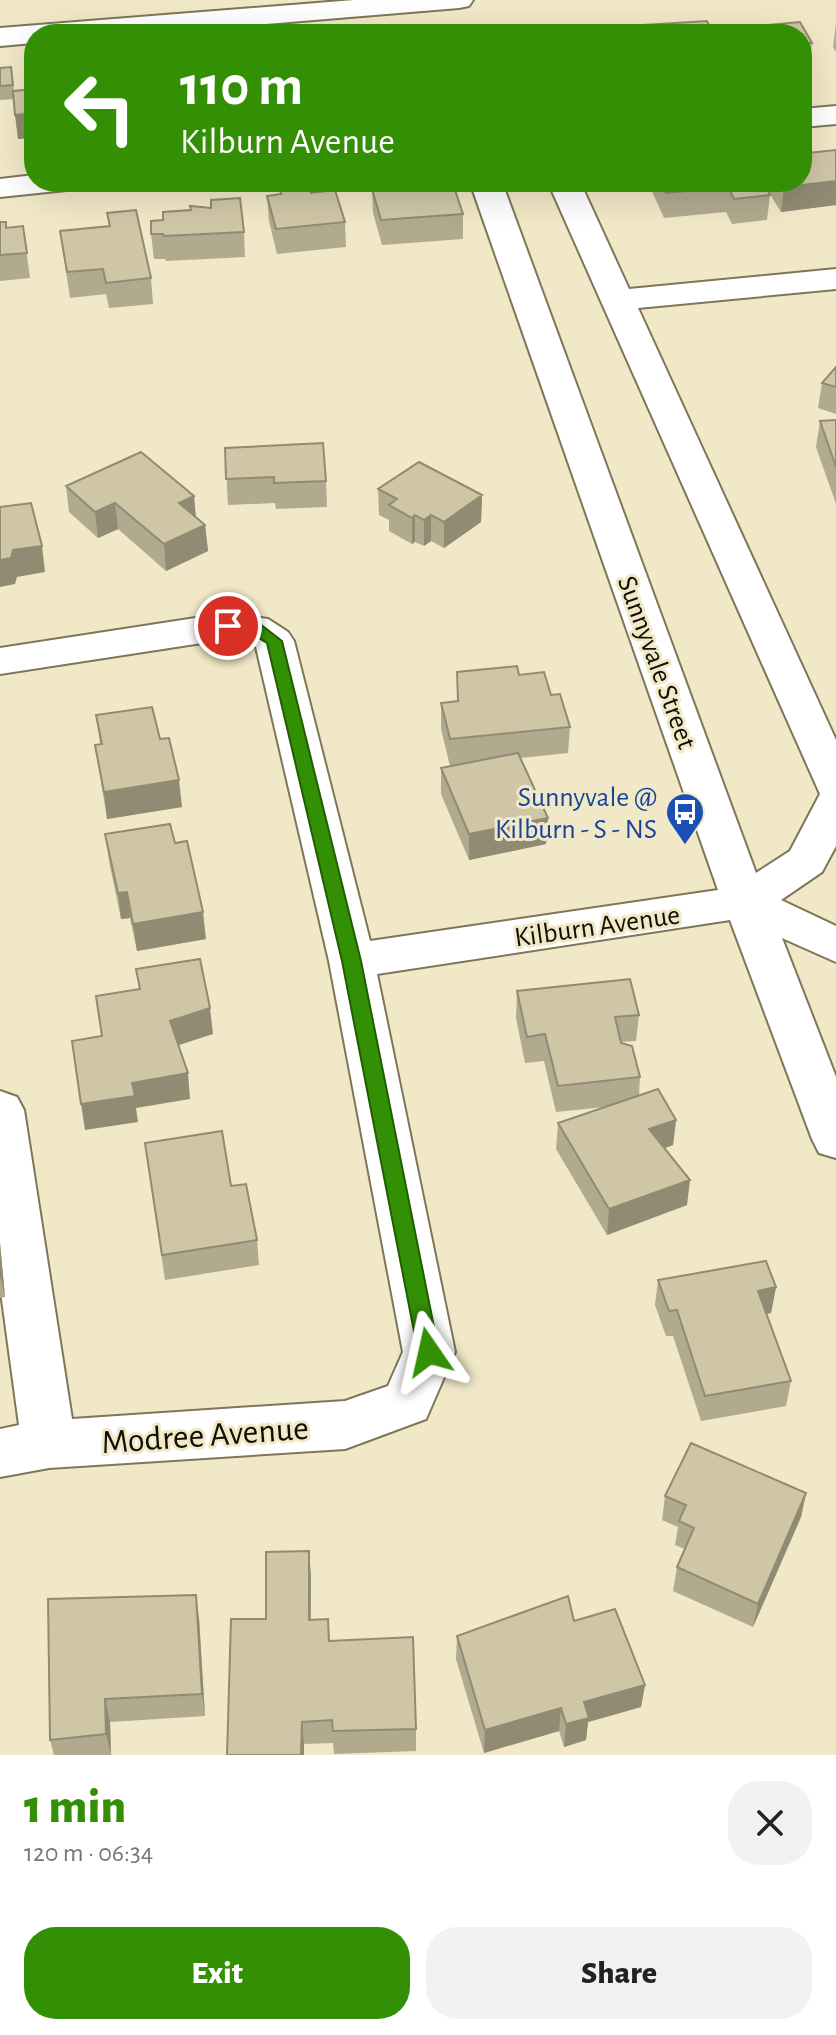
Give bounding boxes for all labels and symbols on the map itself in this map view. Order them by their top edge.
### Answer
street label: Sunnyvale Street [612,572,700,753]
pin [194,592,262,660]
place label: Sunnyvale @ Kilburn - S - NS [495,784,657,844]
bus stop icon: Sunnyvale @ Kilburn - S - NS [664,791,706,846]
street label: Kilburn Avenue [513,901,682,952]
position arrow [387,1310,471,1394]
street label: Modree Avenue [100,1412,310,1460]

